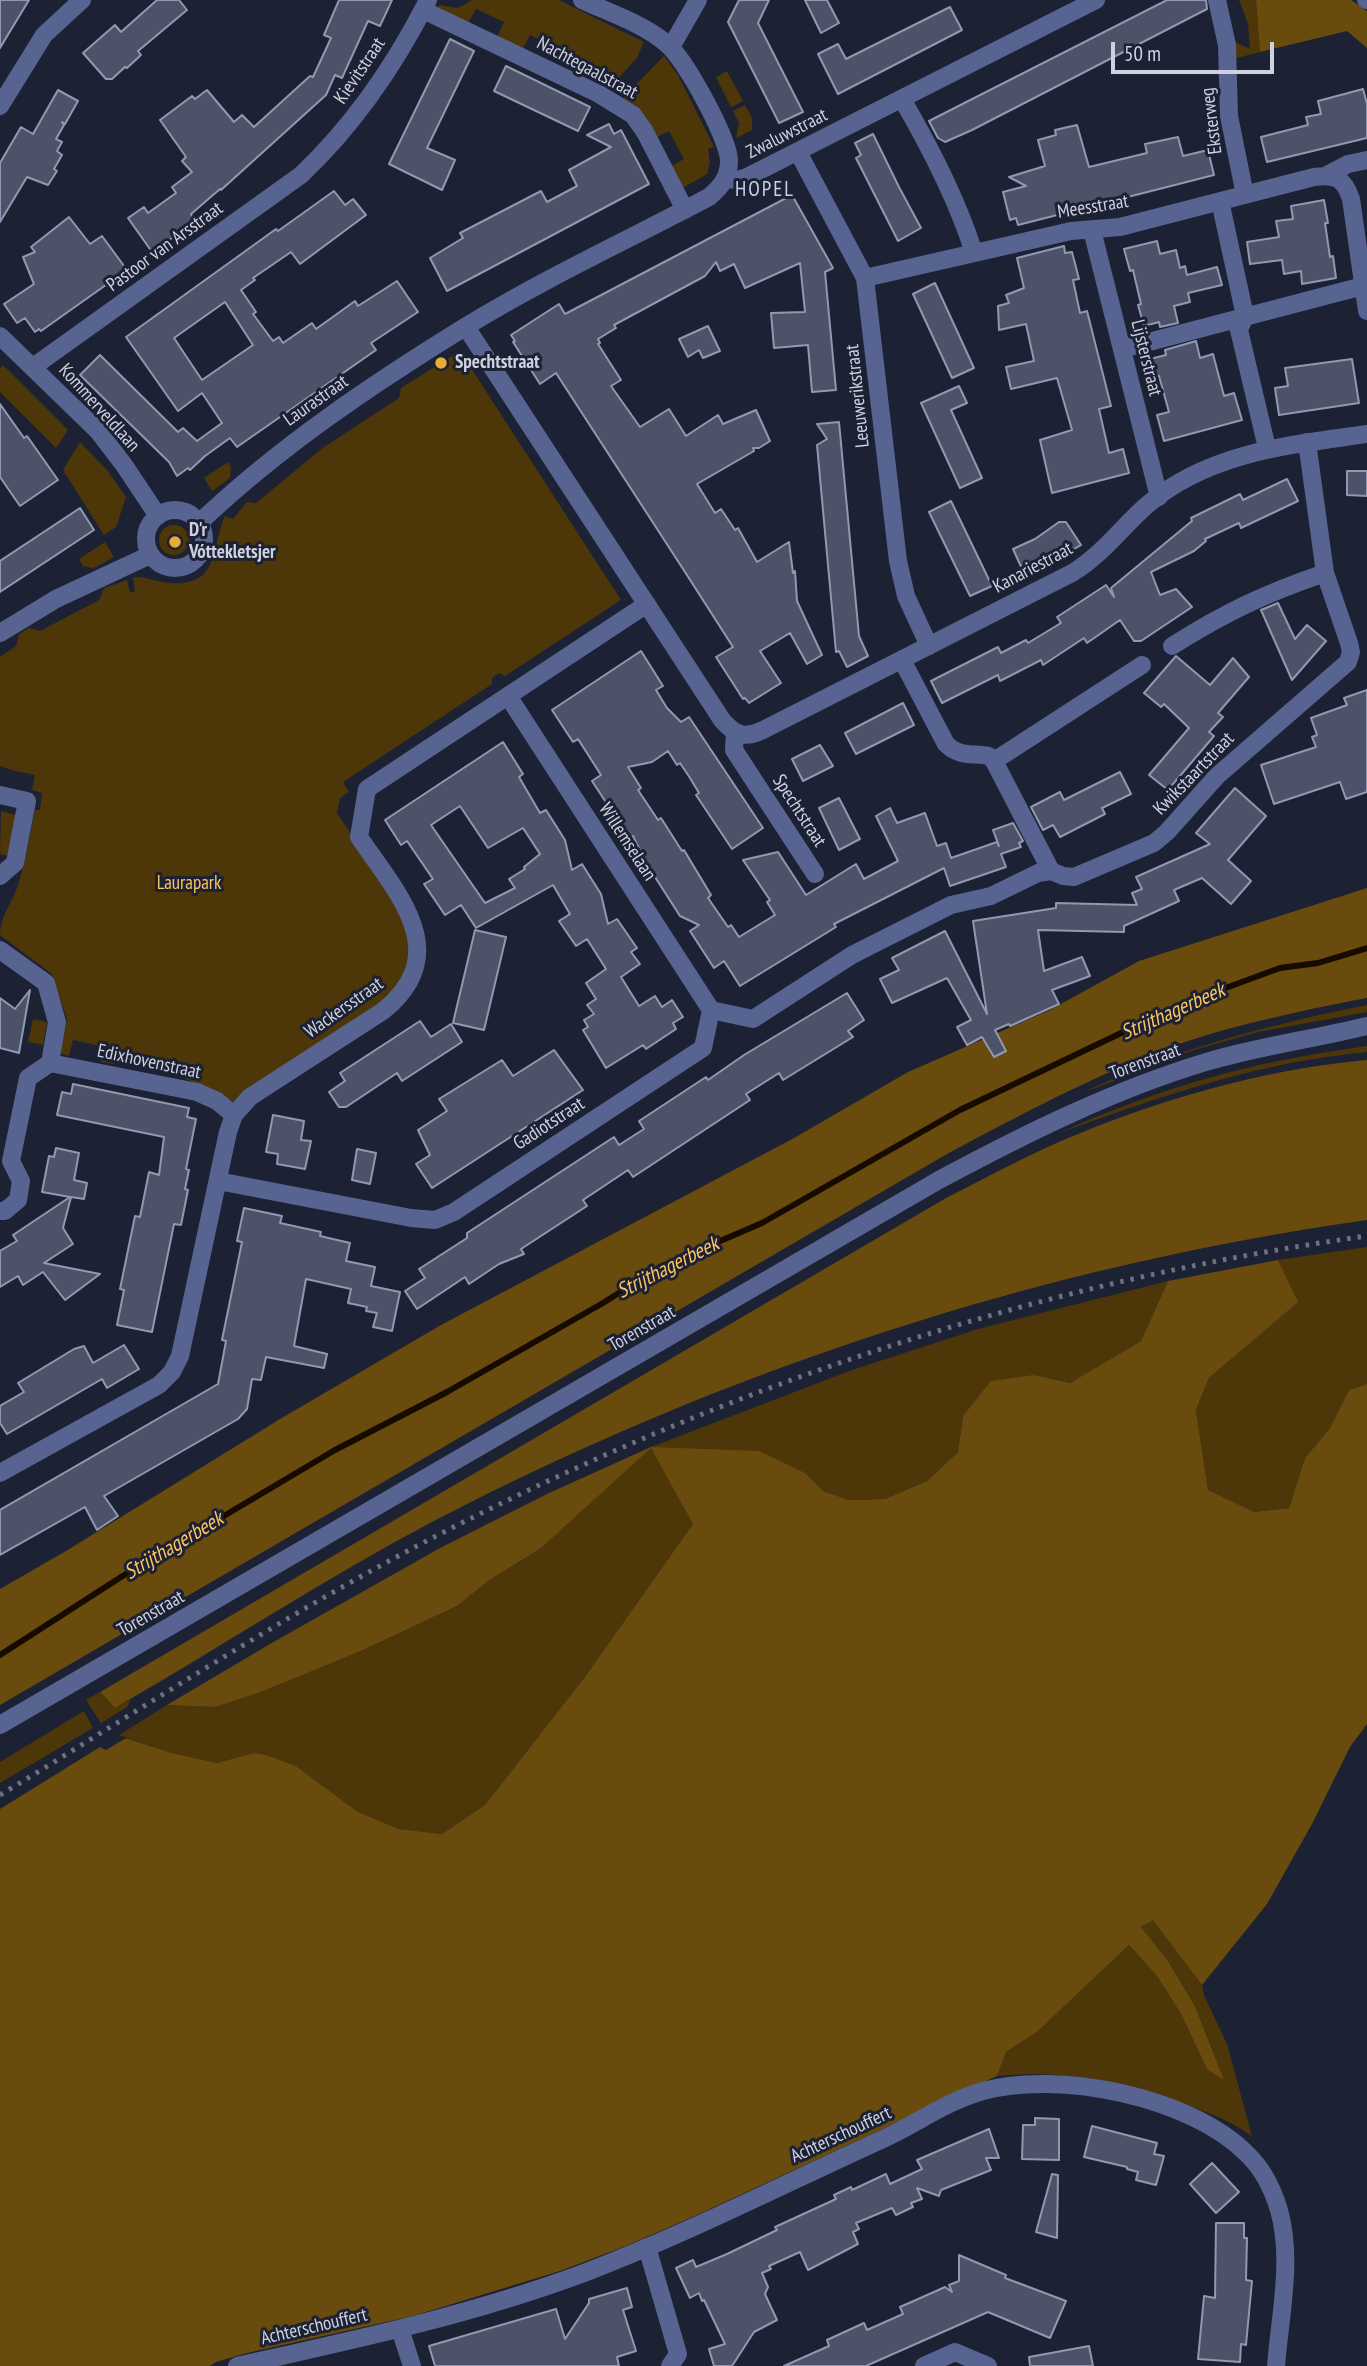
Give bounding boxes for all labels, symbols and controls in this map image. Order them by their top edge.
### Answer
scale bar [1115,28,1278,72]
street label: Nachtegaalstraat [533,32,641,104]
street label: Kievitstraat [330,34,390,108]
text: 50 m [1124,40,1161,67]
street label: Eksterweg [1197,86,1227,156]
street label: Zwaluwstraat [743,104,831,164]
district label: HOPEL [736,177,794,203]
street label: Meesstraat [1056,190,1130,224]
street label: Pastoor van Arsstraat [102,197,228,297]
street label: Lijsterstraat [1126,317,1166,399]
street label: Leeuwerikstraat [841,343,875,449]
place label: Spechtstraat [455,352,540,374]
marker: Spechtstraat [433,355,449,371]
street label: Kommerveldlaan [54,359,144,457]
street label: Laurastraat [279,371,353,431]
place label: D'r Vóttekletsjer [189,520,276,564]
marker: D'r Vóttekletsjer [167,534,183,550]
street label: Kanariestraat [989,538,1077,598]
street label: Kwikstaartstraat [1149,728,1239,820]
street label: Spechtstraat [767,771,831,851]
street label: Willemselaan [593,799,661,885]
park label: Laurapark [157,873,221,895]
street label: Wackersstraat [300,973,388,1043]
water label: Strijthagerbeek [1117,978,1229,1046]
street label: Torenstraat [1107,1039,1183,1085]
street label: Edixhovenstraat [95,1040,203,1084]
street label: Gadiotstraat [509,1093,589,1155]
water label: Strijthagerbeek [613,1232,723,1304]
street label: Torenstraat [605,1301,679,1357]
water label: Strijthagerbeek [120,1507,228,1585]
street label: Torenstraat [114,1586,188,1642]
street label: Achterschouffert [787,2102,895,2168]
street label: Achterschouffert [259,2304,369,2350]

